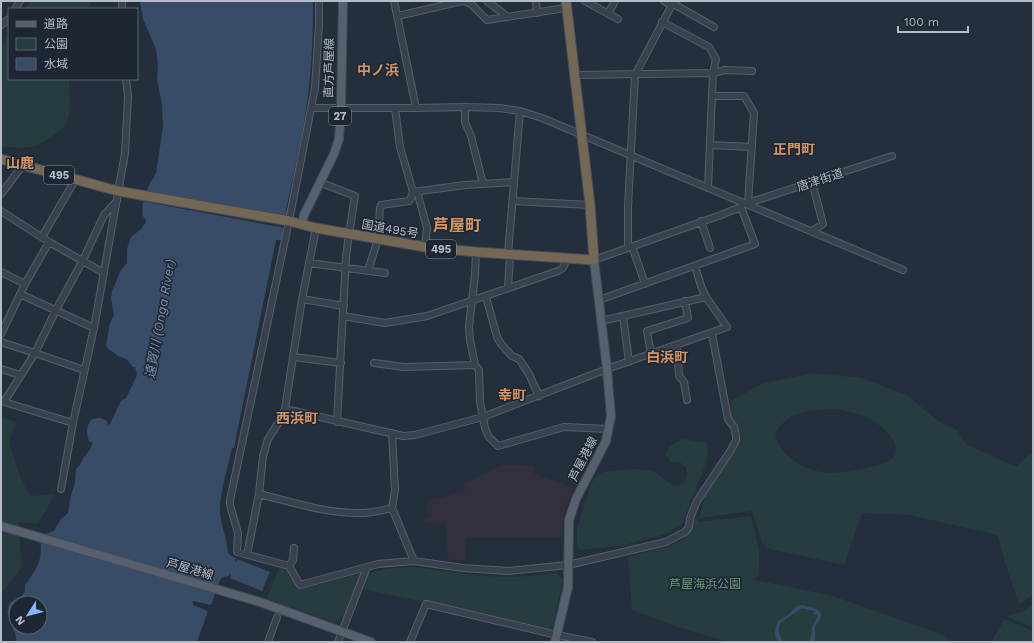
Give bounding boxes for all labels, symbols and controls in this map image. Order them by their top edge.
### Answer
legend [8,8,138,80]
scale bar [898,8,968,34]
text: 100 m [904,15,939,29]
text: 道路 [44,17,68,31]
text: 公園 [44,37,68,51]
street label: 直方芦屋線 [321,38,337,98]
text: 水域 [44,57,68,71]
district label: 中ノ浜 [357,62,399,78]
road number: 27 [329,107,351,125]
district label: 正門町 [773,141,815,157]
district label: 山鹿 [6,155,34,171]
road number: 495 [44,166,74,184]
street label: 唐津街道 [795,166,845,194]
district label: 芦屋町 [433,216,481,235]
street label: 国道495号 [360,217,420,241]
road number: 495 [426,240,456,258]
water label: 遠賀川 (Onga River) [142,258,178,380]
district label: 白浜町 [646,349,688,365]
district label: 幸町 [498,387,526,403]
district label: 西浜町 [276,410,318,426]
street label: 芦屋港線 [566,434,600,484]
street label: 芦屋港線 [165,556,215,582]
park label: 芦屋海浜公園 [669,577,741,591]
north arrow [8,595,48,635]
text: N [13,613,28,628]

